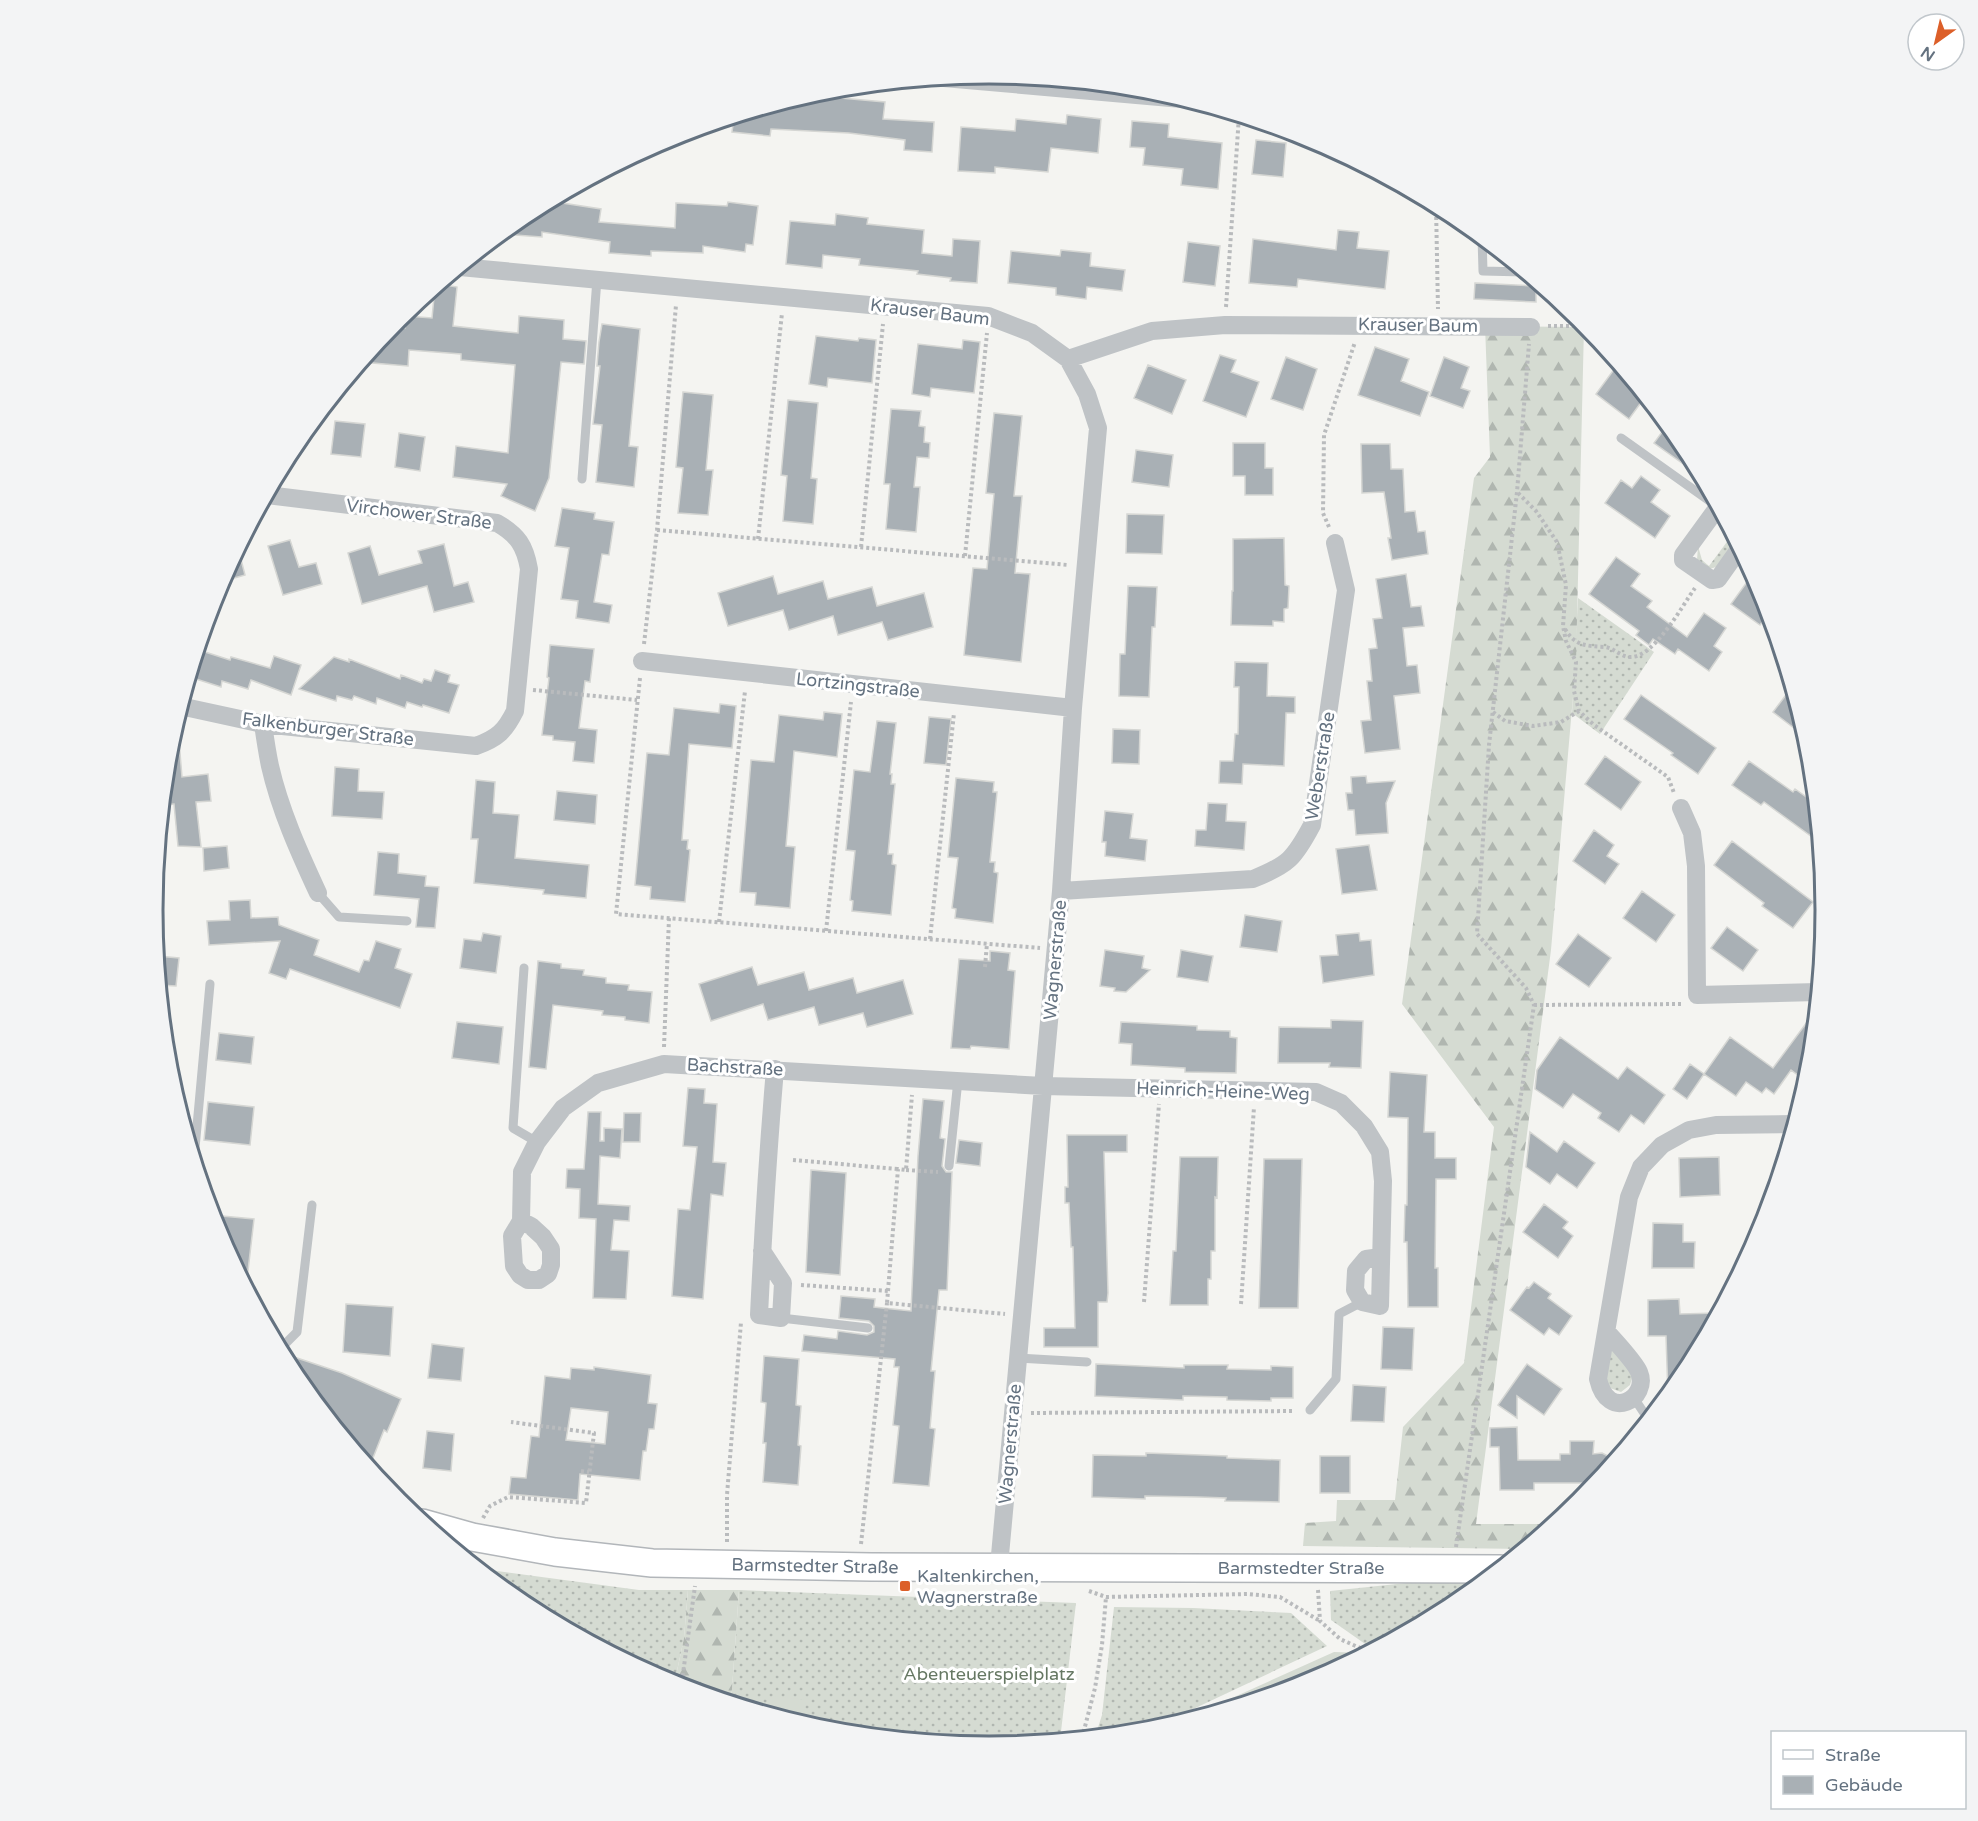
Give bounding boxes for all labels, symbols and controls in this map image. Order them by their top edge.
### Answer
north arrow [1906,12,1966,72]
text: N [1917,42,1939,65]
street label: Krauser Baum [869,294,991,330]
street label: Krauser Baum [1358,313,1478,337]
street label: Virchower Straße [345,494,493,534]
street label: Lortzingstraße [795,668,921,702]
street label: Falkenburger Straße [241,708,415,750]
street label: Weberstraße [1301,710,1339,822]
street label: Wagnerstraße [1039,899,1071,1021]
street label: Bachstraße [686,1053,784,1081]
street label: Heinrich-Heine-Weg [1136,1077,1310,1105]
street label: Wagnerstraße [994,1383,1026,1505]
street label: Barmstedter Straße [731,1554,899,1578]
street label: Barmstedter Straße [1217,1557,1385,1579]
place label: Kaltenkirchen, Wagnerstraße [917,1565,1039,1608]
marker: Kaltenkirchen, Wagnerstraße [898,1579,912,1593]
park label: Abenteuerspielplatz [903,1663,1075,1685]
legend [1771,1731,1966,1809]
text: Straße [1825,1744,1881,1766]
text: Gebäude [1825,1774,1903,1796]

